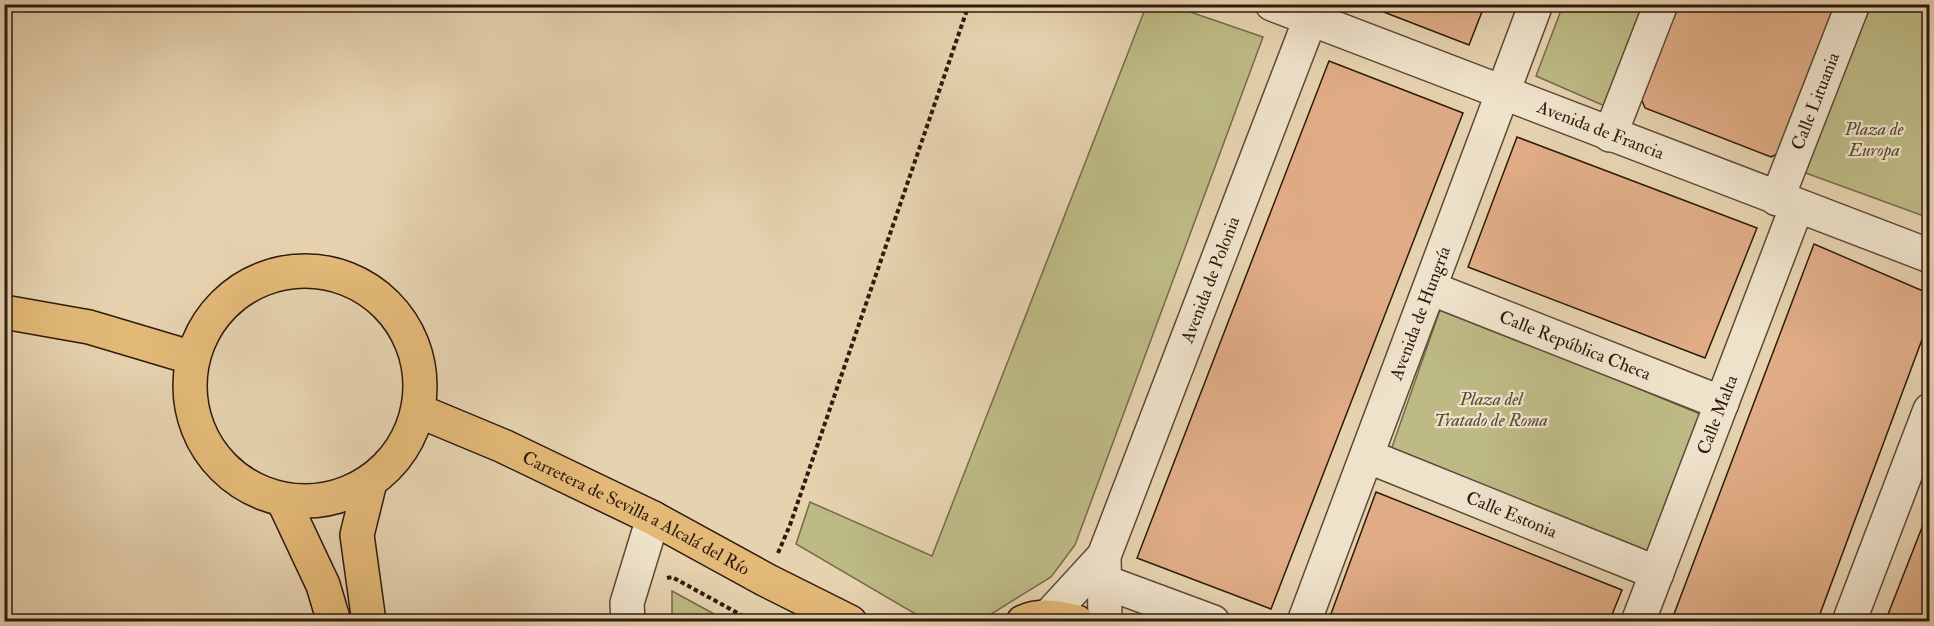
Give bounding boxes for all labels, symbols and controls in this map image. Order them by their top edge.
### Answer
street label: Calle Lituania [1786,49,1845,153]
street label: Avenida de Francia [1533,95,1668,165]
park label: Plaza de Europa [1844,118,1904,162]
street label: Avenida de Polonia [1175,213,1245,347]
street label: Avenida de Hungría [1384,242,1456,384]
street label: Calle República Checa [1496,305,1655,386]
street label: Calle Malta [1692,371,1743,458]
park label: Plaza del Tratado de Roma [1434,388,1548,432]
street label: Carretera de Sevilla a Alcalá del Río [519,446,754,581]
street label: Calle Estonia [1463,486,1561,543]

